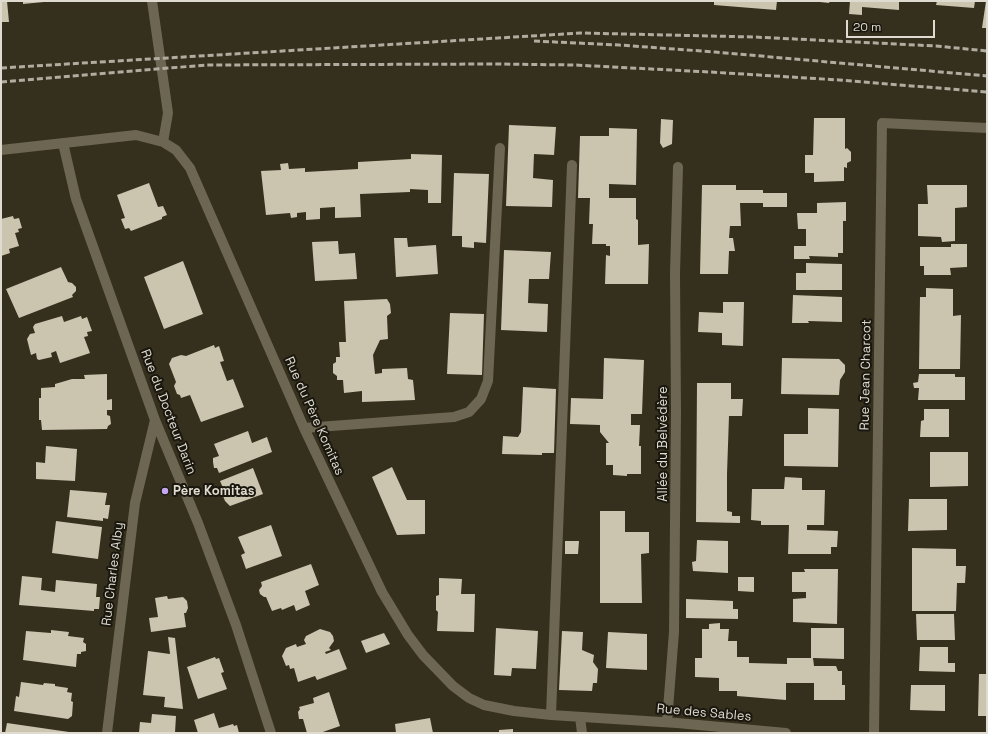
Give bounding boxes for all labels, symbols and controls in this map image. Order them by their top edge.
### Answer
scale bar [848,12,937,38]
text: 20 m [853,19,881,35]
street label: Rue Jean Charcot [857,319,875,431]
street label: Rue du Docteur Darin [137,347,199,477]
street label: Rue du Père Komitas [281,354,347,478]
street label: Allée du Belvédère [655,386,671,502]
place label: Père Komitas [173,483,255,499]
marker: Père Komitas [160,486,170,496]
street label: Rue Charles Alby [99,521,127,627]
street label: Rue des Sables [656,701,752,725]

